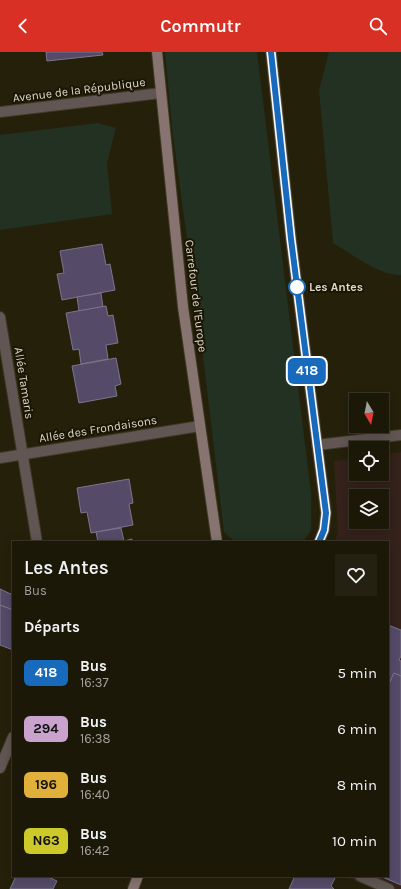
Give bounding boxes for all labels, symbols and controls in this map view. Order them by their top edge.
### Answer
icon: back [12,15,34,37]
text: Commutr [160,15,241,37]
icon: search [367,15,389,37]
street label: Avenue de la République [12,75,146,105]
street label: Carrefour de l'Europe [182,239,210,353]
marker: Les Antes [288,278,306,296]
place label: Les Antes [309,280,363,294]
street label: Allée Tamaris [11,346,37,420]
line badge: 418 [284,358,330,384]
text: 418 [296,362,318,379]
north arrow [349,393,389,433]
map controls [349,393,389,529]
street label: Allée des Frondaisons [38,413,158,445]
button: locate [349,441,389,481]
button: layers [349,489,389,529]
button: heart [335,554,377,596]
text: Les Antes [24,557,109,579]
text: Bus [24,583,47,598]
text: Départs [24,618,80,636]
text: Bus [80,657,107,675]
text: 418 [35,664,57,681]
text: 5 min [337,664,377,682]
text: 16:37 [80,675,109,690]
text: Bus [80,713,107,731]
text: 294 [33,720,59,737]
text: 6 min [337,720,377,738]
text: 16:38 [80,731,110,746]
text: Bus [80,769,107,787]
text: 196 [35,776,57,793]
text: 8 min [337,776,377,794]
text: 16:40 [80,787,110,802]
text: Bus [80,825,107,843]
text: N63 [32,832,60,849]
text: 10 min [332,832,377,850]
text: 16:42 [80,843,110,858]

